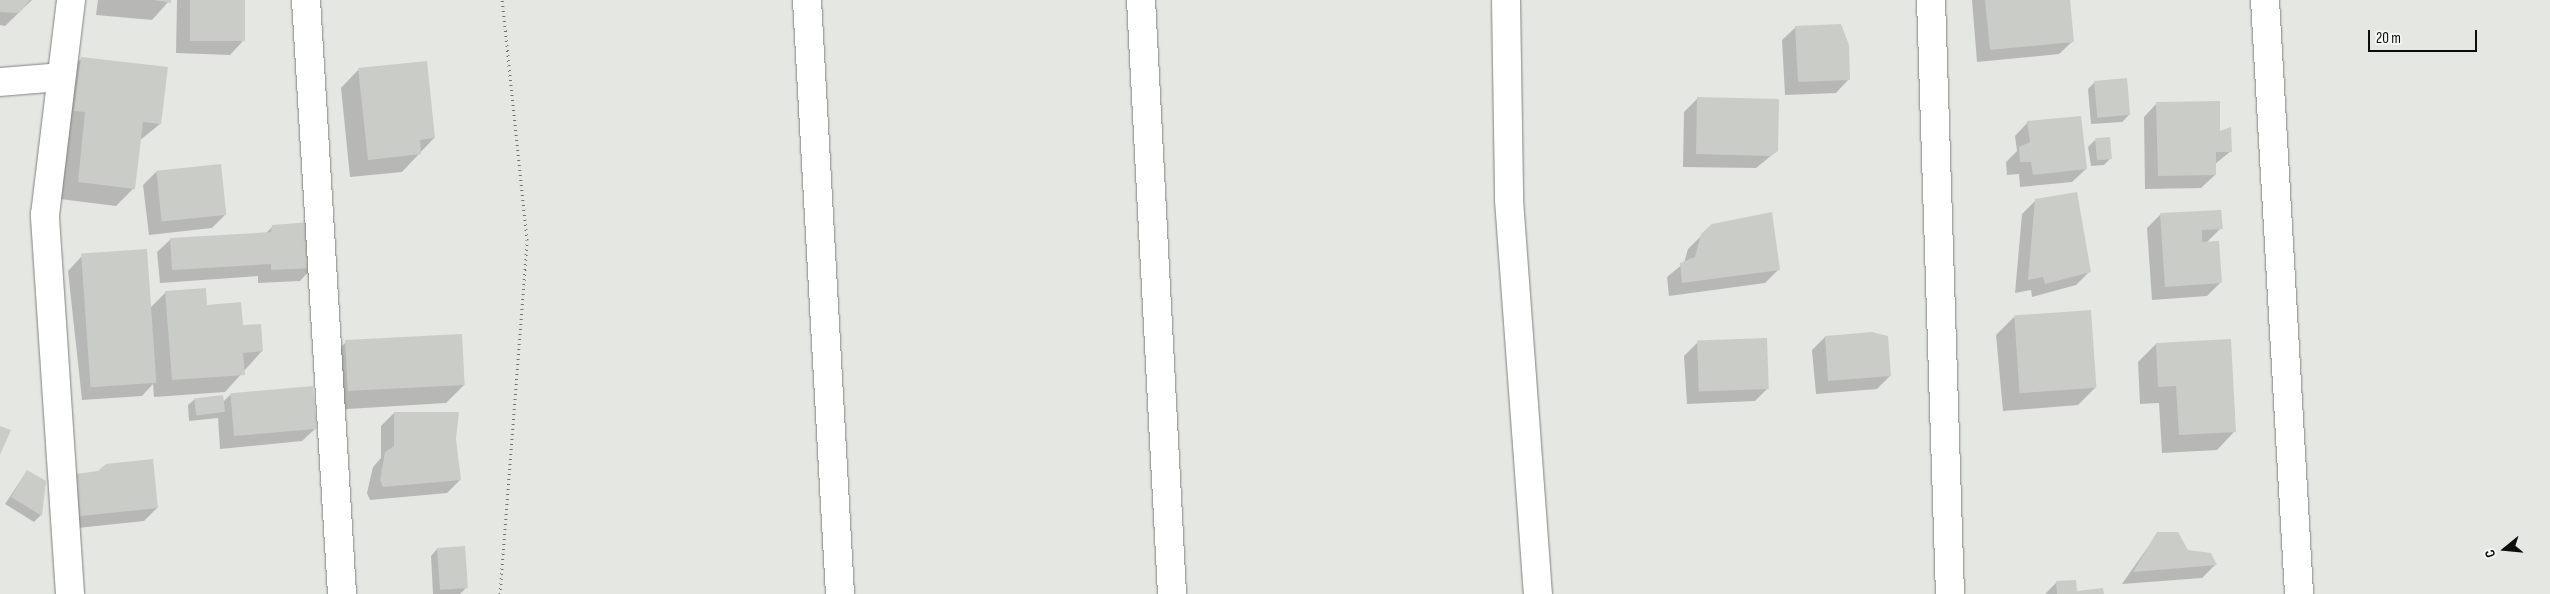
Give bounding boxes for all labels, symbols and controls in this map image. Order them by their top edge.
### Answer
scale bar [2370,20,2479,52]
text: 20 m [2376,29,2401,48]
north arrow [2480,524,2530,574]
text: С [2481,548,2499,559]

